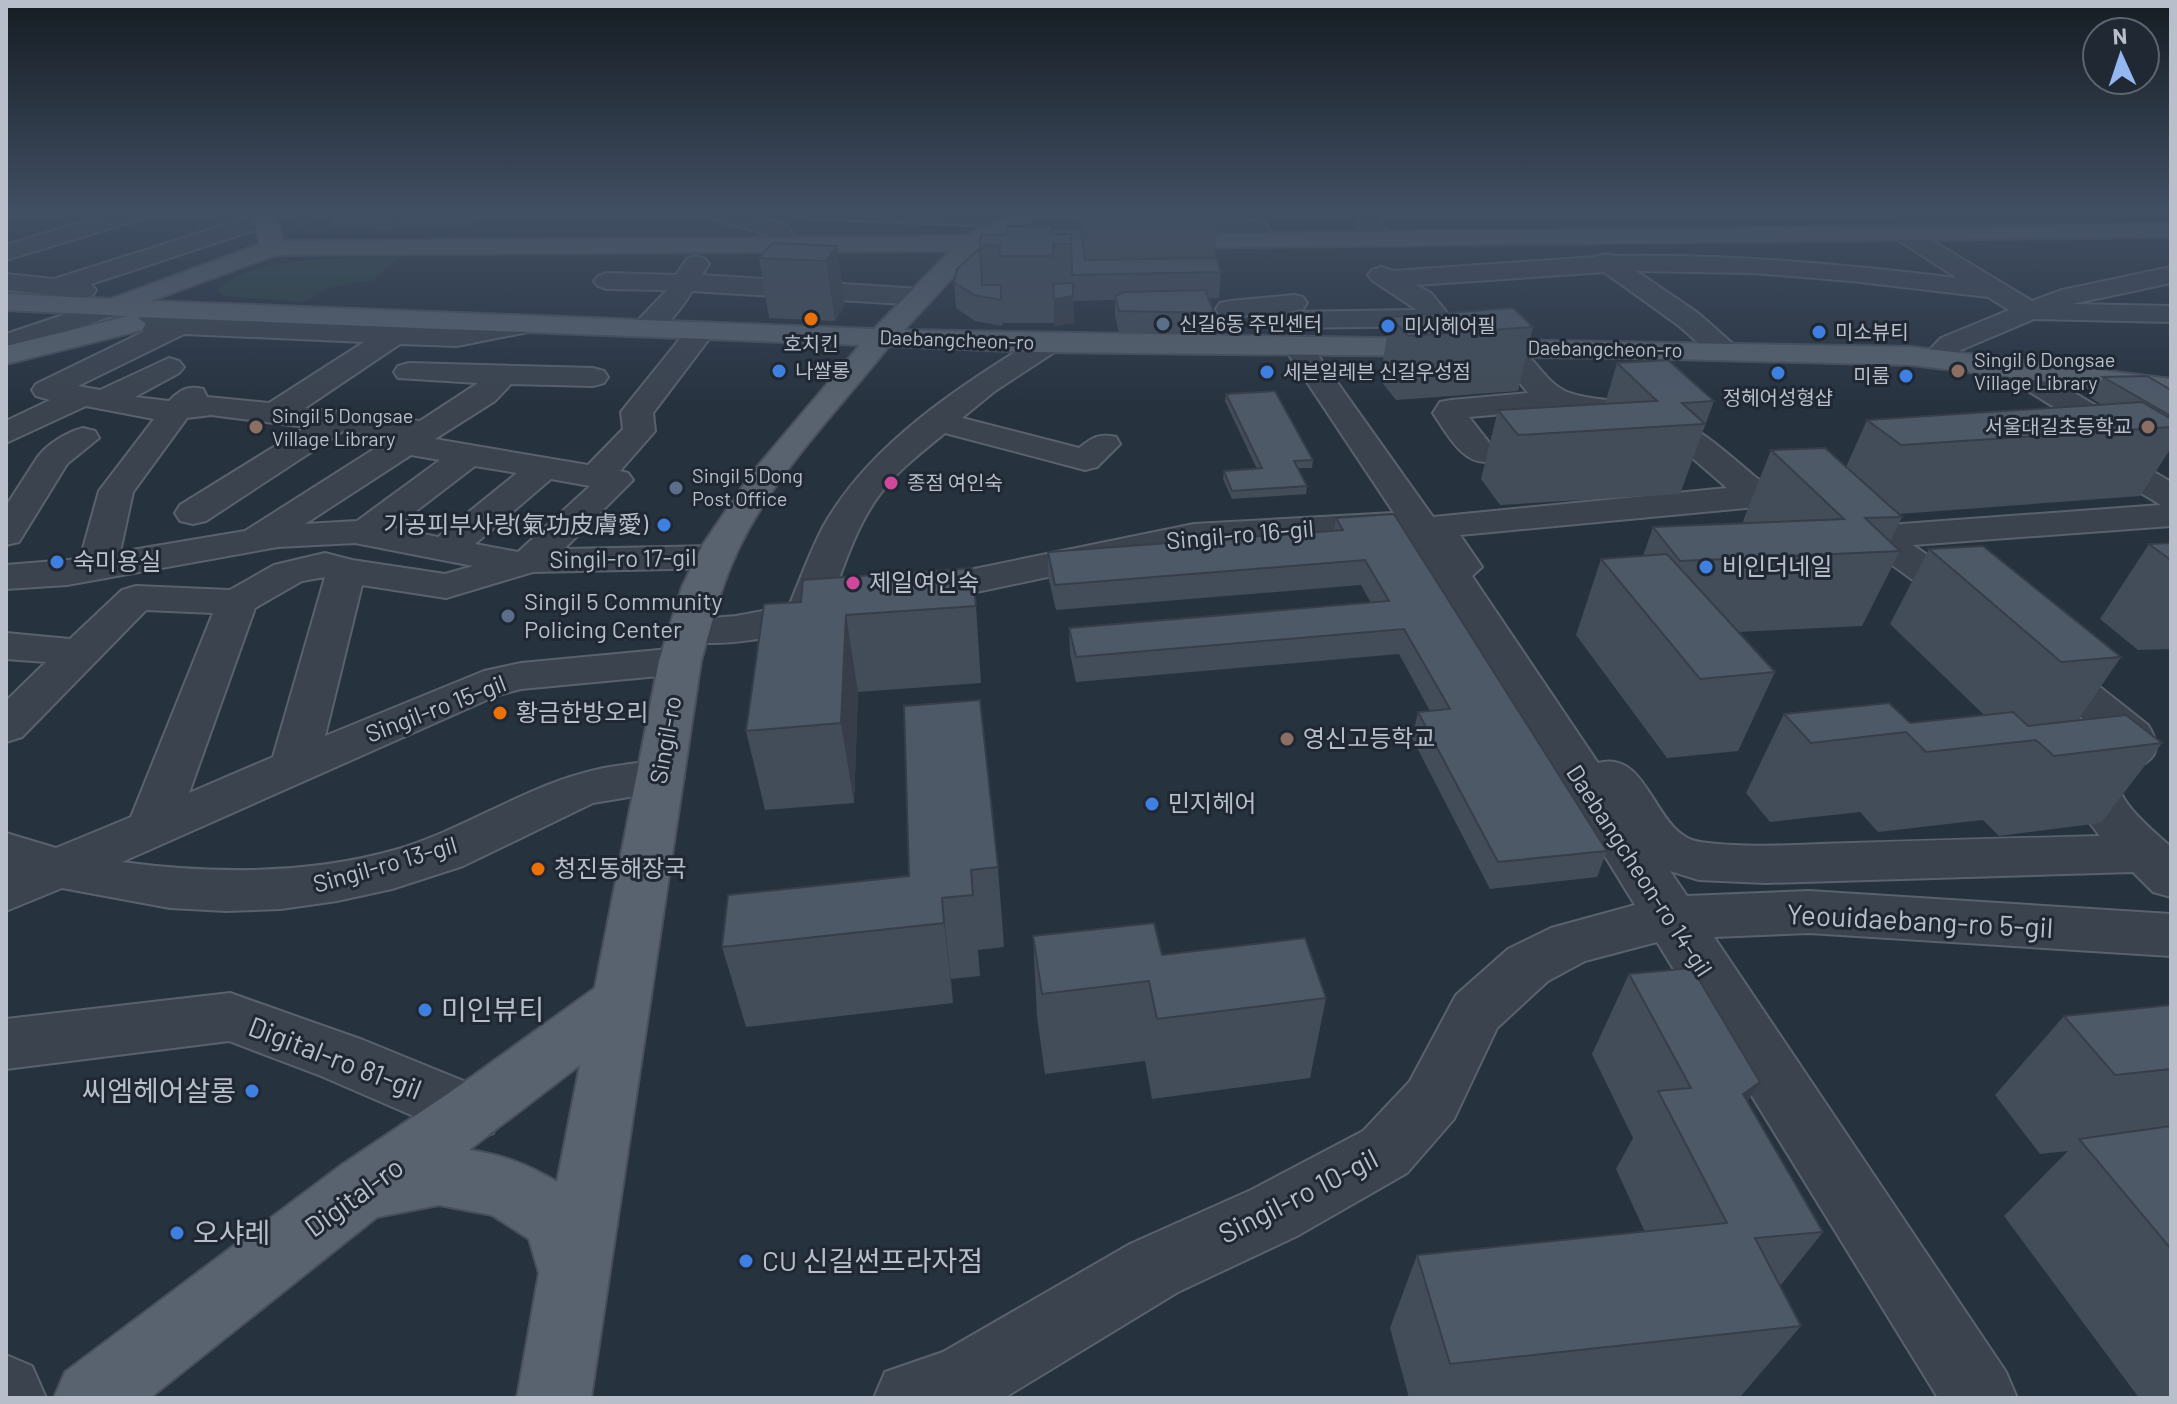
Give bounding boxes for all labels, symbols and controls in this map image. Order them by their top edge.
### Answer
north arrow [2081,16,2161,96]
text: N [2112,22,2128,48]
marker: 호치킨 [802,310,820,328]
place label: 신길6동 주민센터 [1179,311,1322,335]
place label: 미시헤어필 [1404,313,1496,337]
marker: 신길6동 주민센터 [1154,315,1172,333]
marker: 미시헤어필 [1379,317,1397,335]
place label: 미소뷰티 [1835,319,1909,343]
marker: 미소뷰티 [1810,323,1828,341]
street label: Daebangcheon-ro [879,324,1035,354]
place label: 호치킨 [783,331,839,355]
street label: Daebangcheon-ro [1527,335,1683,361]
place label: Singil 6 Dongsae Village Library [1974,347,2115,394]
place label: 나쌀롱 [795,358,850,382]
place label: 세븐일레븐 신길우성점 [1283,359,1471,383]
marker: 나쌀롱 [770,362,788,380]
marker: Singil 6 Dongsae Village Library [1949,362,1967,380]
marker: 세븐일레븐 신길우성점 [1258,363,1276,381]
place label: 미룸 [1853,363,1890,387]
marker: 정헤어성형샵 [1769,364,1787,382]
marker: 미룸 [1897,367,1915,385]
place label: 정헤어성형샵 [1723,385,1833,409]
place label: Singil 5 Dongsae Village Library [272,403,413,450]
place label: 서울대길초등학교 [1985,414,2132,438]
marker: Singil 5 Dongsae Village Library [247,418,265,436]
marker: 서울대길초등학교 [2139,418,2157,436]
place label: Singil 5 Dong Post Office [692,463,803,510]
place label: 종점 여인숙 [907,470,1003,494]
marker: 종점 여인숙 [882,474,900,492]
marker: Singil 5 Dong Post Office [667,479,685,497]
place label: 기공피부사랑(氣功皮膚愛) [383,509,649,538]
street label: Singil-ro 16-gil [1165,513,1315,554]
marker: 기공피부사랑(氣功皮膚愛) [655,516,673,534]
street label: Singil-ro 17-gil [549,542,697,573]
place label: 숙미용실 [73,546,161,575]
place label: 비인더네일 [1722,551,1832,580]
marker: 숙미용실 [48,553,66,571]
marker: 비인더네일 [1697,558,1715,576]
place label: 제일여인숙 [869,567,979,596]
marker: 제일여인숙 [844,574,862,592]
place label: Singil 5 Community Policing Center [524,586,723,643]
marker: Singil 5 Community Policing Center [499,607,517,625]
street label: Singil-ro 15-gil [361,668,510,748]
street label: Singil-ro [643,694,687,786]
place label: 황금한방오리 [516,697,648,726]
marker: 황금한방오리 [491,704,509,722]
place label: 영신고등학교 [1303,723,1435,752]
marker: 영신고등학교 [1278,730,1296,748]
street label: Daebangcheon-ro 14-gil [1561,759,1719,981]
place label: 민지헤어 [1168,788,1256,817]
marker: 민지헤어 [1143,795,1161,813]
street label: Singil-ro 13-gil [309,829,460,898]
place label: 청진동해장국 [554,853,686,882]
marker: 청진동해장국 [529,860,547,878]
street label: Yeouidaebang-ro 5-gil [1786,896,2054,944]
place label: 미인뷰티 [441,992,544,1026]
marker: 미인뷰티 [416,1001,434,1019]
street label: Digital-ro 81-gil [244,1008,427,1106]
place label: 씨엠헤어살롱 [81,1073,236,1107]
marker: 씨엠헤어살롱 [243,1082,261,1100]
street label: Singil-ro 10-gil [1212,1140,1383,1250]
street label: Digital-ro [297,1149,409,1243]
place label: 오샤레 [193,1215,270,1249]
marker: 오샤레 [168,1224,186,1242]
place label: CU 신길썬프라자점 [762,1243,983,1277]
marker: CU 신길썬프라자점 [737,1252,755,1270]

